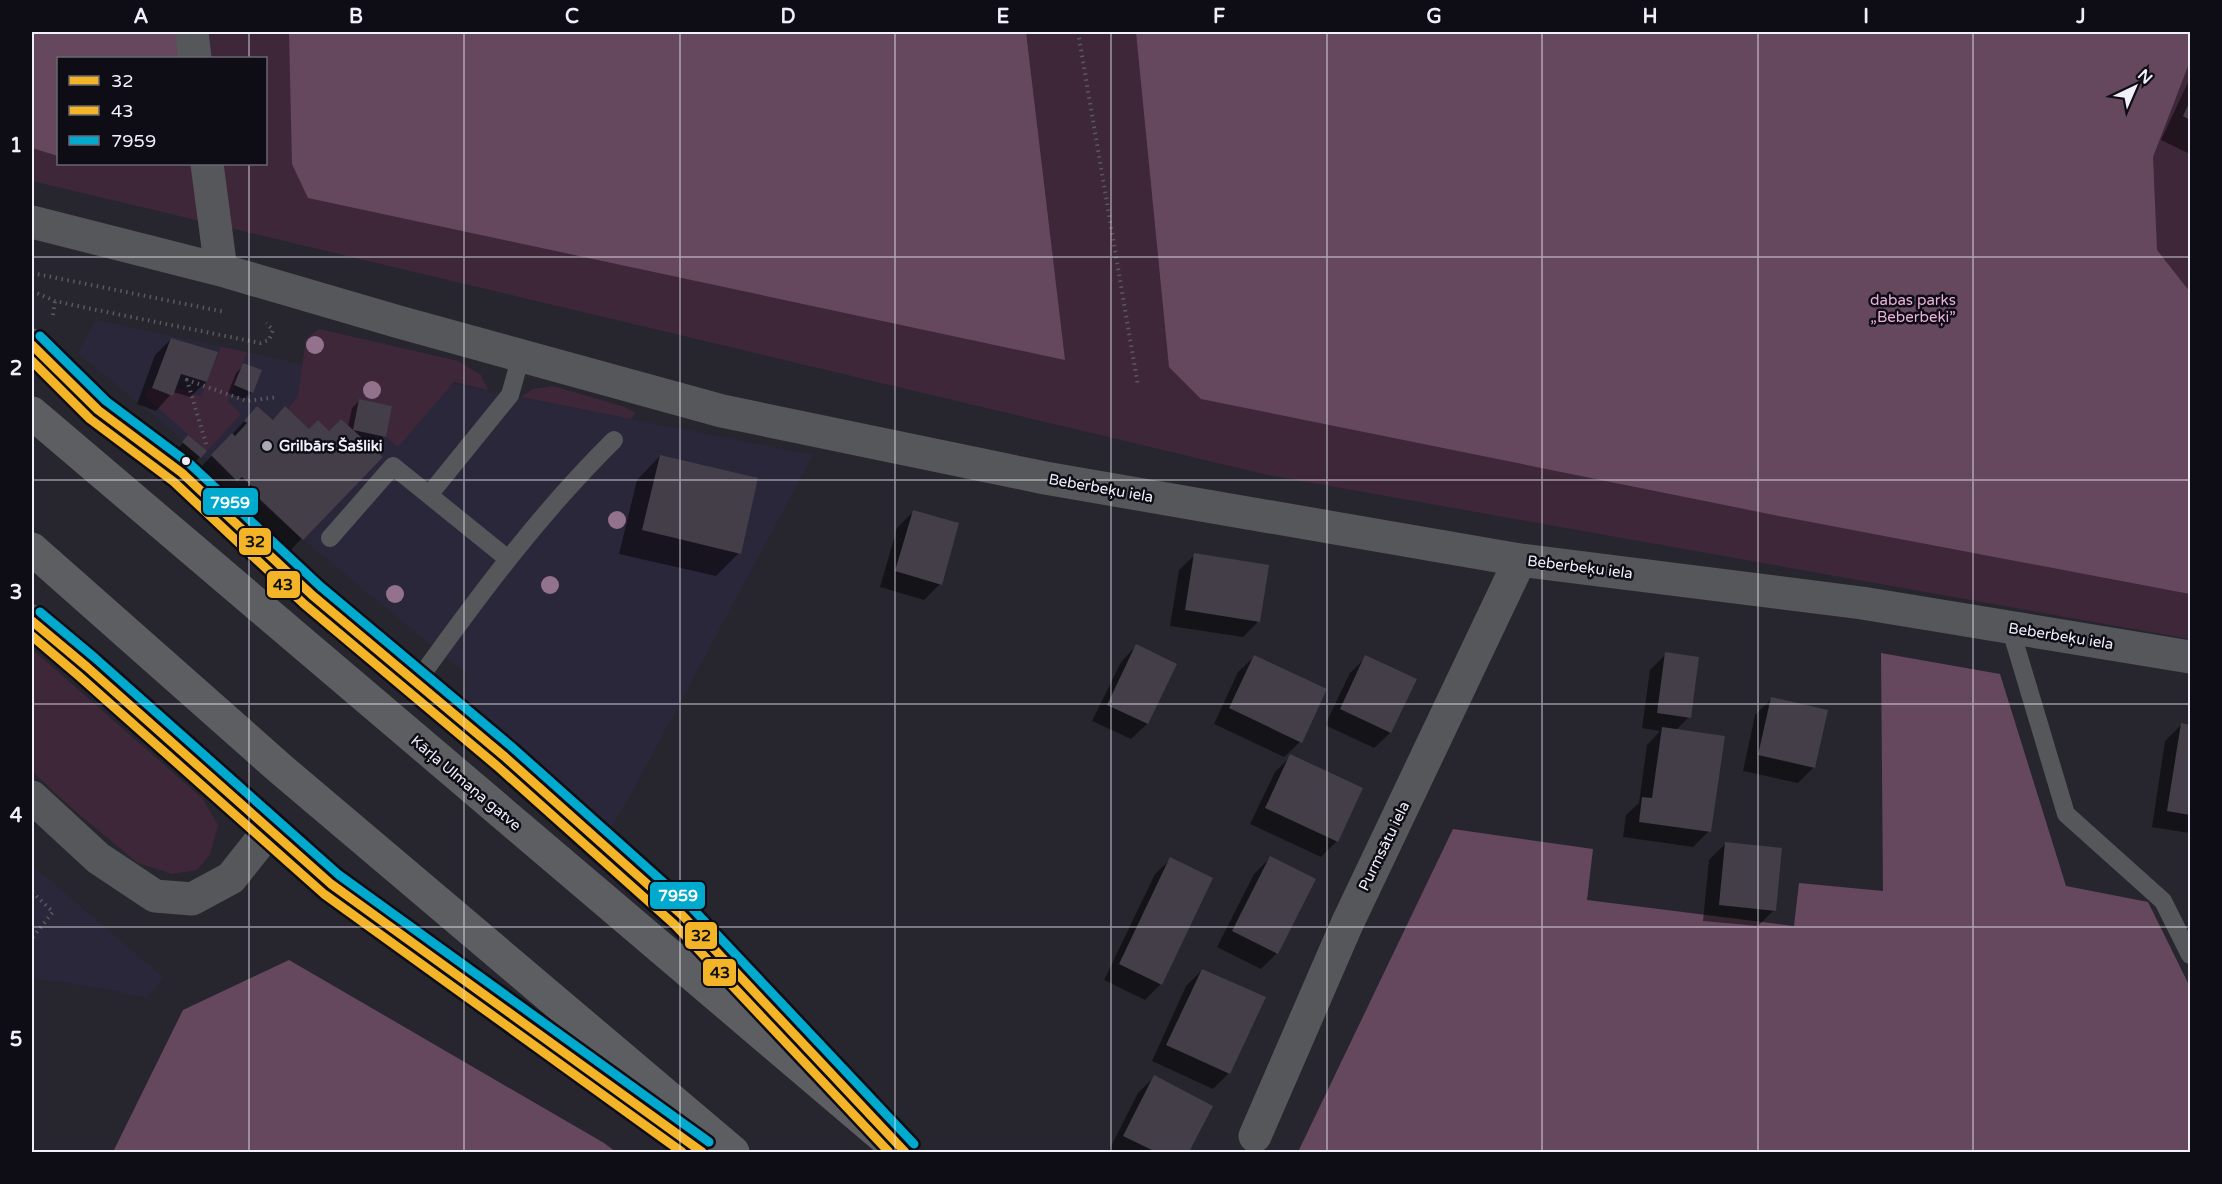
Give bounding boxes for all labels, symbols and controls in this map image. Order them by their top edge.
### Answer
text: A [134,5,149,29]
text: B [349,5,363,29]
text: C [565,5,579,29]
text: D [780,5,796,29]
text: E [997,5,1010,29]
text: F [1213,5,1225,29]
text: G [1426,5,1442,29]
text: H [1642,5,1658,29]
text: I [1863,5,1869,29]
text: J [2075,5,2086,29]
legend [57,57,267,165]
north arrow [2105,57,2165,117]
text: N [2133,65,2156,89]
text: 32 [111,70,134,92]
text: 43 [111,100,134,122]
text: 7959 [111,130,156,152]
text: 1 [10,134,22,158]
park label: dabas parks „Beberbeķi” [1870,291,1956,326]
text: 2 [10,357,22,381]
place label: Grilbārs Šašliki [279,437,383,455]
marker: Grilbārs Šašliki [260,439,274,453]
unlabelled marker [180,455,192,467]
street label: Beberbeķu iela [1047,470,1155,506]
line badge: 7959 [202,487,259,516]
text: 7959 [210,493,250,513]
line badge: 32 [238,527,272,556]
text: 32 [245,532,265,552]
street label: Beberbeķu iela [1526,552,1634,582]
line badge: 43 [266,570,301,599]
text: 43 [273,575,293,595]
text: 3 [10,581,22,605]
street label: Beberbeķu iela [2007,619,2115,653]
street label: Kārļa Ulmaņa gatve [407,732,525,834]
street label: Purmsātu iela [1355,798,1413,894]
text: 4 [10,804,23,828]
line badge: 7959 [649,881,706,910]
text: 7959 [658,886,698,906]
line badge: 32 [684,921,718,950]
text: 32 [691,926,711,946]
line badge: 43 [702,958,737,987]
text: 43 [710,963,730,983]
text: 5 [10,1028,22,1052]

